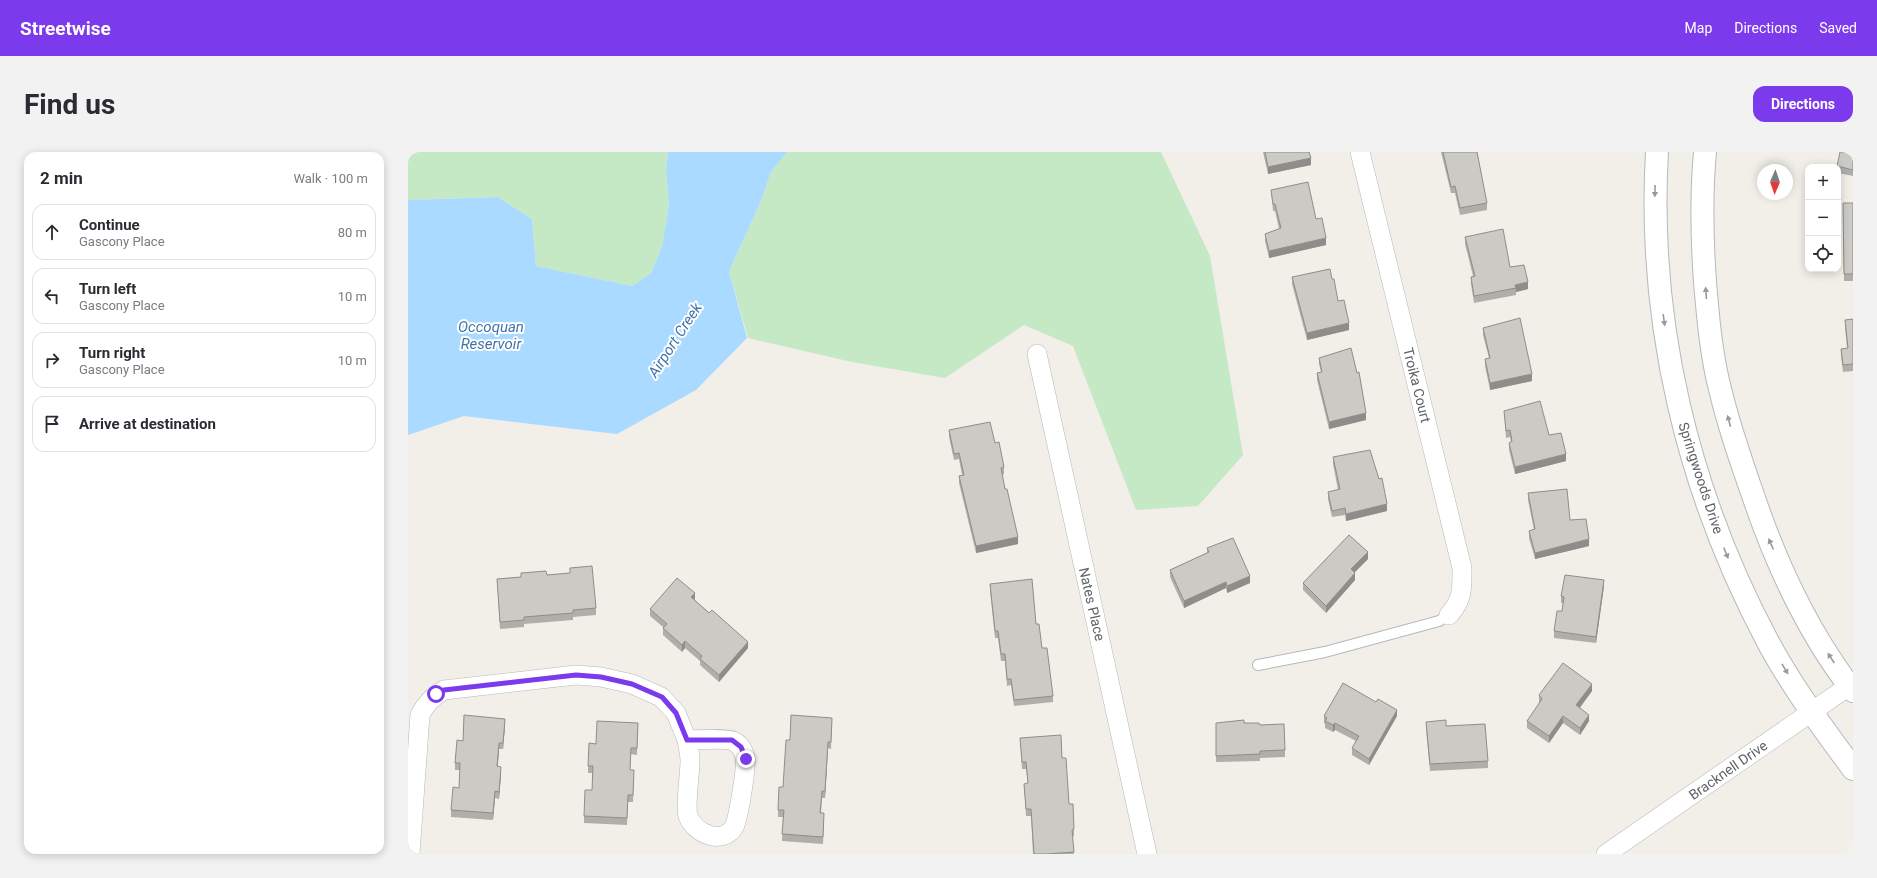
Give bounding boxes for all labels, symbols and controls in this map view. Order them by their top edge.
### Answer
text: Streetwise [20,17,111,40]
text: Map [1685,20,1712,36]
text: Directions [1734,20,1797,36]
text: Saved [1819,20,1857,36]
button: Directions [1753,86,1853,122]
text: Find us [24,88,115,121]
north arrow [1757,164,1793,200]
map controls [1805,164,1841,272]
button: + [1805,164,1841,200]
text: 2 min [40,168,83,188]
text: Walk · 100 m [293,171,368,186]
one-way arrow [1652,185,1658,198]
button: − [1805,200,1841,236]
text: Continue [79,216,140,234]
icon: ahead [41,221,63,243]
text: 80 m [338,225,367,240]
text: Gascony Place [79,234,165,249]
button: locate [1805,236,1841,272]
text: Turn left [79,280,136,298]
icon: left [41,285,63,307]
one-way arrow [1703,287,1710,299]
text: 10 m [338,289,367,304]
text: Gascony Place [79,298,165,313]
water label: Airport Creek [644,299,706,381]
one-way arrow [1661,314,1667,327]
water label: Occoquan Reservoir [458,318,524,353]
text: Turn right [79,344,145,362]
street label: Troika Court [1400,346,1434,424]
icon: right [41,349,63,371]
text: 10 m [338,353,367,368]
text: Gascony Place [79,362,165,377]
icon: arrive [41,413,63,435]
one-way arrow [1725,414,1731,427]
text: Arrive at destination [79,415,216,433]
street label: Springwoods Drive [1675,420,1727,536]
one-way arrow [1767,537,1773,549]
one-way arrow [1724,548,1730,560]
street label: Nates Place [1076,566,1108,642]
one-way arrow [1828,652,1835,664]
one-way arrow [1781,664,1789,674]
route start [427,685,445,703]
street label: Bracknell Drive [1686,737,1770,803]
route end [737,750,755,768]

